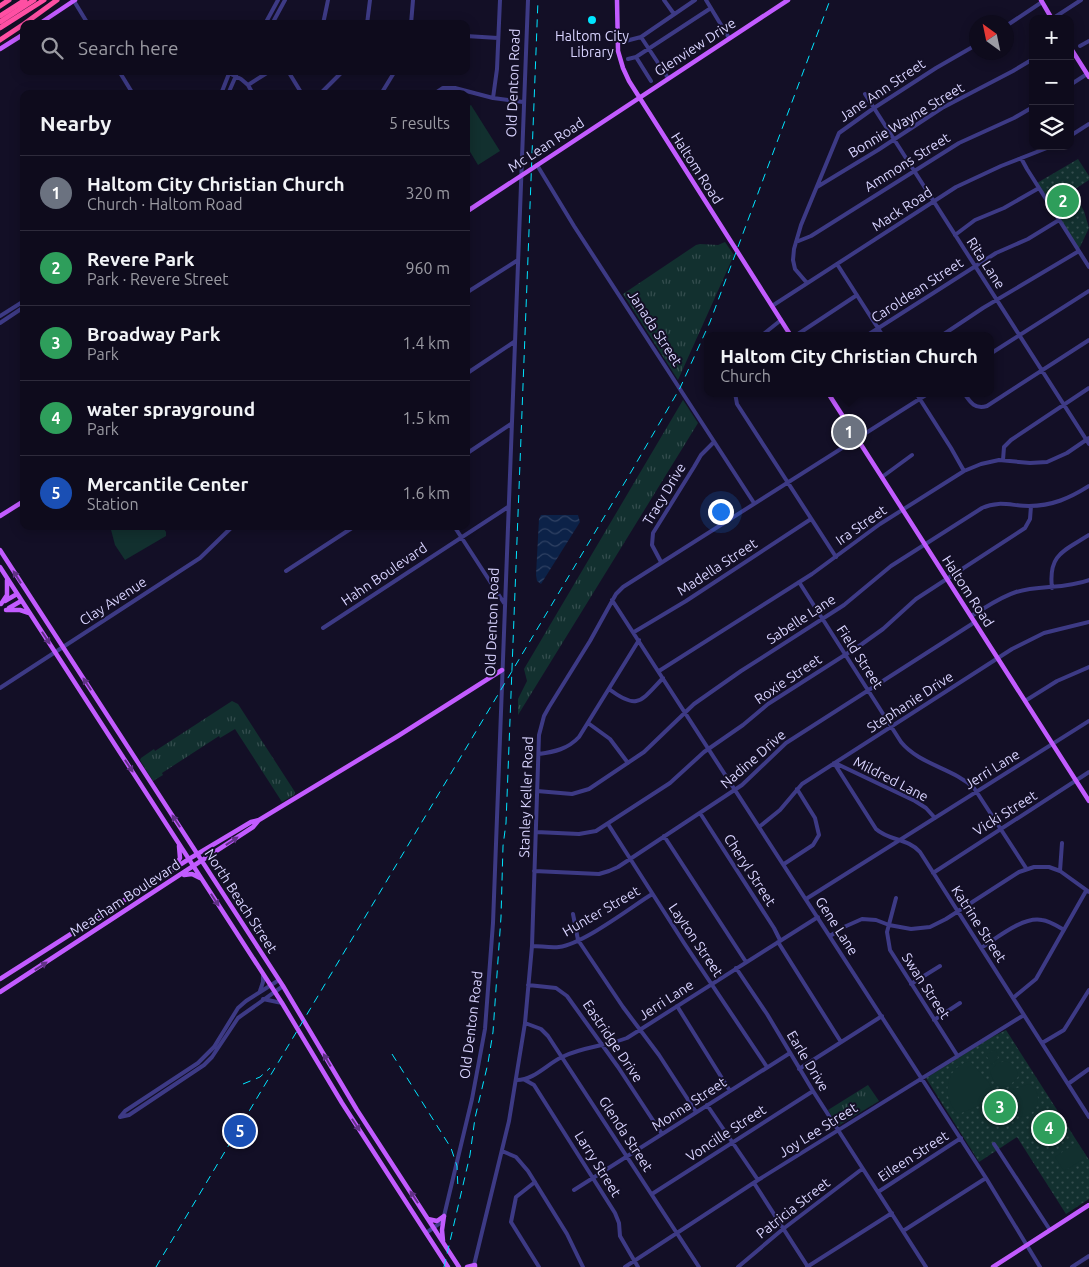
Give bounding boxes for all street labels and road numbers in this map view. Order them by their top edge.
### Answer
street label: Glenview Drive [651,15,739,79]
street label: Old Denton Road [503,28,523,138]
street label: Jane Ann Street [836,55,928,125]
street label: Bonnie Wayne Street [845,79,967,161]
street label: Mc Lean Road [505,114,587,176]
street label: Haltom Road [668,129,726,207]
street label: Ammons Street [861,129,953,195]
street label: Mack Road [869,184,935,234]
street label: Rita Lane [963,234,1009,292]
street label: Caroldean Street [868,254,966,326]
street label: Janada Street [625,287,686,369]
street label: Tracy Drive [639,460,689,528]
street label: Ira Street [833,501,890,548]
street label: Madella Street [674,535,760,599]
street label: Hahn Boulevard [338,539,430,609]
street label: Haltom Road [939,552,997,630]
street label: Old Denton Road [482,567,502,677]
street label: Clay Avenue [77,573,149,629]
street label: Sabelle Lane [764,591,838,647]
street label: Field Street [834,622,887,692]
street label: Roxie Street [752,650,825,707]
street label: Stephanie Drive [864,668,956,736]
street label: Nadine Drive [717,726,789,792]
street label: Stanley Keller Road [516,736,536,858]
street label: Jerri Lane [962,746,1022,792]
street label: Mildred Lane [851,753,931,805]
street label: Vicki Street [970,787,1040,839]
street label: Cheryl Street [721,831,779,909]
street label: North Beach Street [201,846,281,956]
street label: Meacham Boulevard [67,856,183,940]
street label: Hunter Street [560,882,643,940]
street label: Katrine Street [948,883,1010,966]
street label: Gene Lane [812,894,862,958]
street label: Layton Street [666,900,727,980]
street label: Swan Street [899,950,954,1022]
street label: Old Denton Road [456,970,486,1080]
street label: Jerri Lane [636,976,696,1024]
street label: Eastridge Drive [580,997,646,1085]
street label: Earle Drive [784,1028,832,1094]
street label: Monna Street [649,1074,730,1134]
street label: Glenda Street [596,1093,656,1175]
street label: Joy Lee Street [776,1099,861,1161]
street label: Voncille Street [683,1101,769,1165]
street label: Eileen Street [875,1127,952,1185]
street label: Larry Street [572,1128,625,1200]
street label: Patricia Street [753,1174,833,1242]

